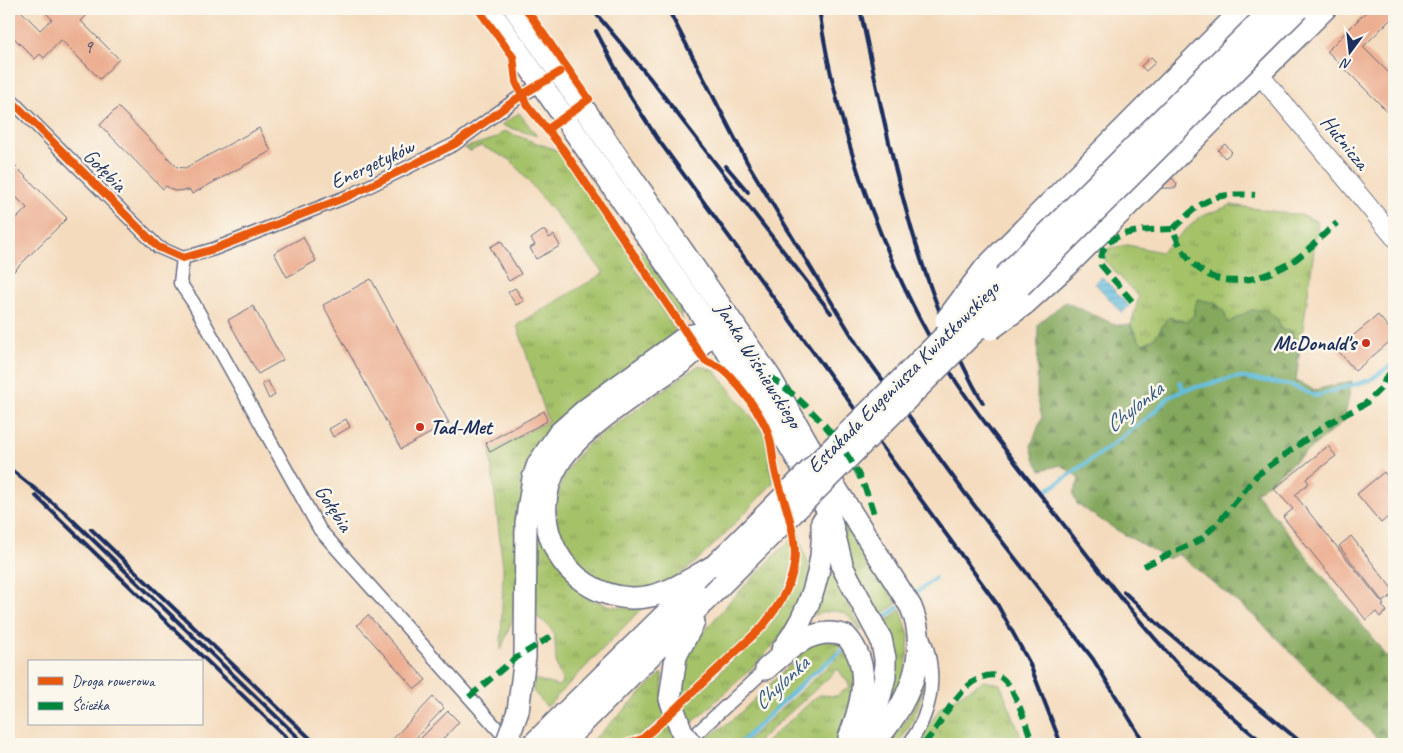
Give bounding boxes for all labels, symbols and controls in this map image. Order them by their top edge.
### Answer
north arrow [1326,28,1376,78]
house number: 9 [84,35,94,59]
text: N [1338,54,1353,73]
street label: Hutnicza [1315,109,1376,177]
street label: Energetyków [326,132,420,195]
street label: Gołębia [78,143,133,198]
street label: Estakada Eugeniusza Kwiatkowskiego [801,274,1006,479]
street label: Janka Wiśniewskiego [709,296,809,435]
place label: McDonald's [1273,330,1359,356]
marker: McDonald's [1360,337,1372,349]
water label: Chylonka [1099,374,1170,438]
place label: Tad-Met [430,414,494,440]
marker: Tad-Met [414,421,426,433]
street label: Gołębia [309,480,360,538]
water label: Chylonka [747,649,816,716]
legend [28,660,202,726]
text: Droga rowerowa [72,672,156,691]
text: Ścieżka [72,696,110,715]

